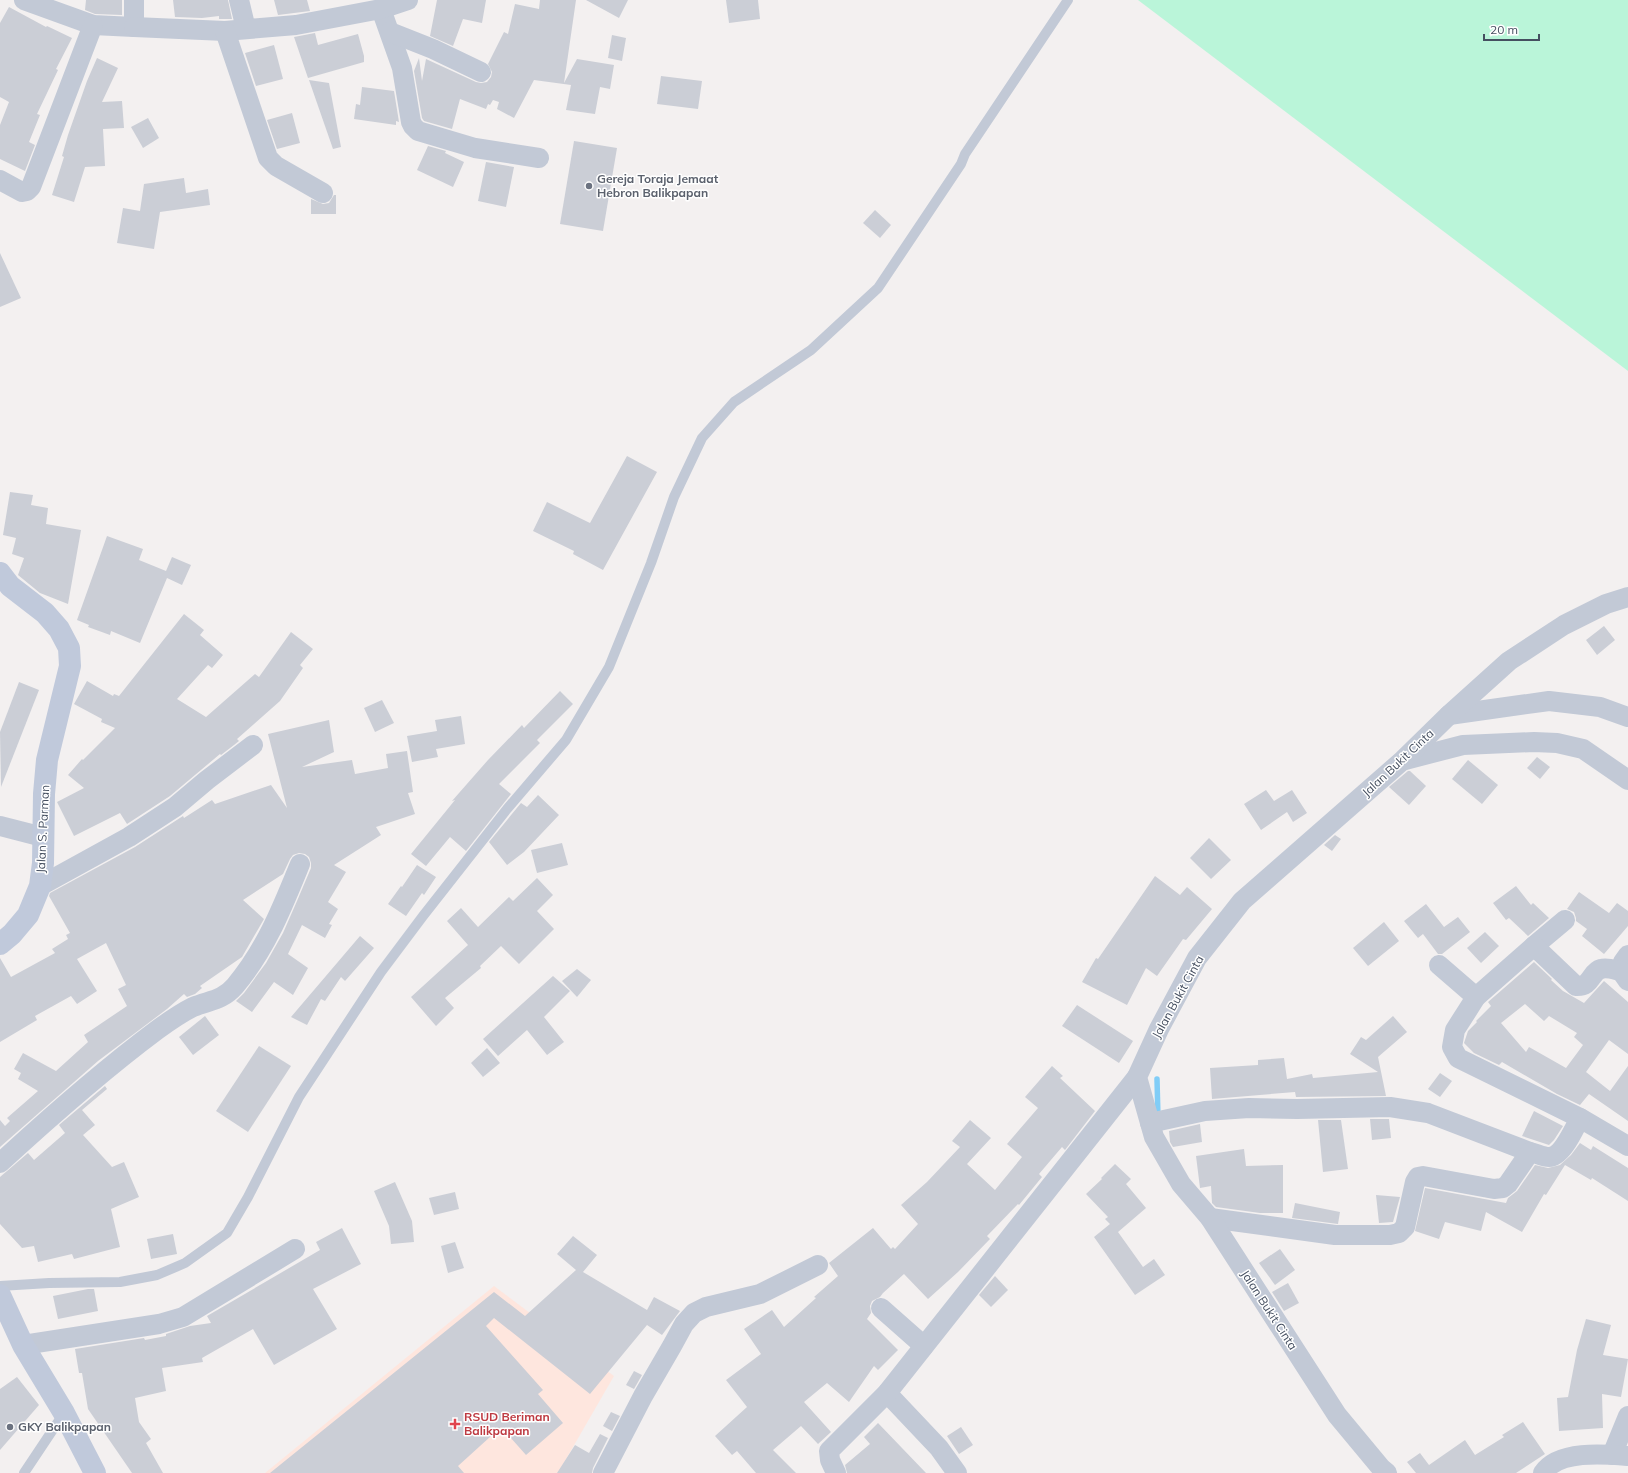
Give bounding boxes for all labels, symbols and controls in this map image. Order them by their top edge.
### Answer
scale bar [1484,16,1539,42]
text: 20 m [1490,22,1518,37]
place label: Gereja Toraja Jemaat Hebron Balikpapan [597,171,719,200]
marker: Gereja Toraja Jemaat Hebron Balikpapan [584,181,594,191]
street label: Jalan Bukit Cinta [1359,726,1437,800]
street label: Jalan S. Parman [33,784,52,874]
street label: Jalan Bukit Cinta [1149,953,1207,1041]
street label: Jalan Bukit Cinta [1238,1267,1301,1353]
place label: RSUD Beriman Balikpapan [464,1409,550,1438]
marker: RSUD Beriman Balikpapan [449,1418,461,1430]
place label: GKY Balikpapan [18,1419,111,1434]
marker: GKY Balikpapan [5,1422,15,1432]

